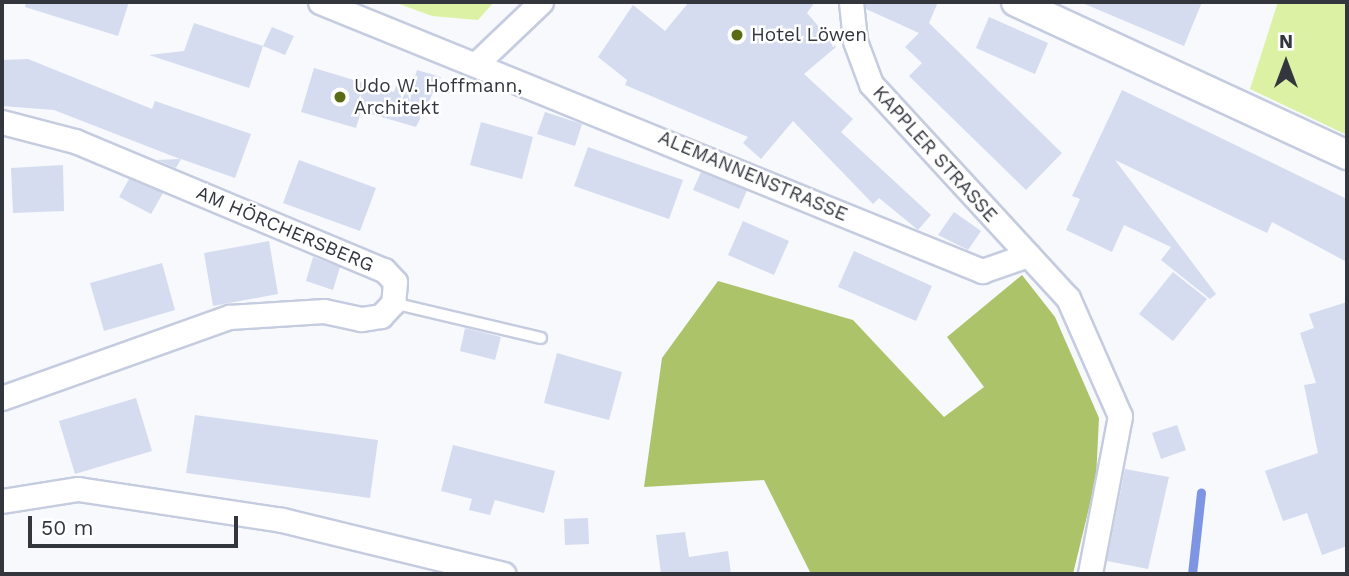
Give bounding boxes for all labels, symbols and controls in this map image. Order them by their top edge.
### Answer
place label: Hotel Löwen [751,24,868,46]
marker: Hotel Löwen [729,27,745,43]
north arrow [1251,28,1321,98]
text: N [1279,30,1293,53]
place label: Udo W. Hoffmann, Architekt [354,75,523,119]
street label: KAPPLER STRASSE [868,81,1002,227]
marker: Udo W. Hoffmann, Architekt [332,89,348,105]
street label: ALEMANNENSTRASSE [655,126,851,226]
street label: AM HÖRCHERSBERG [193,181,377,277]
scale bar [32,503,242,546]
text: 50 m [41,515,93,540]

